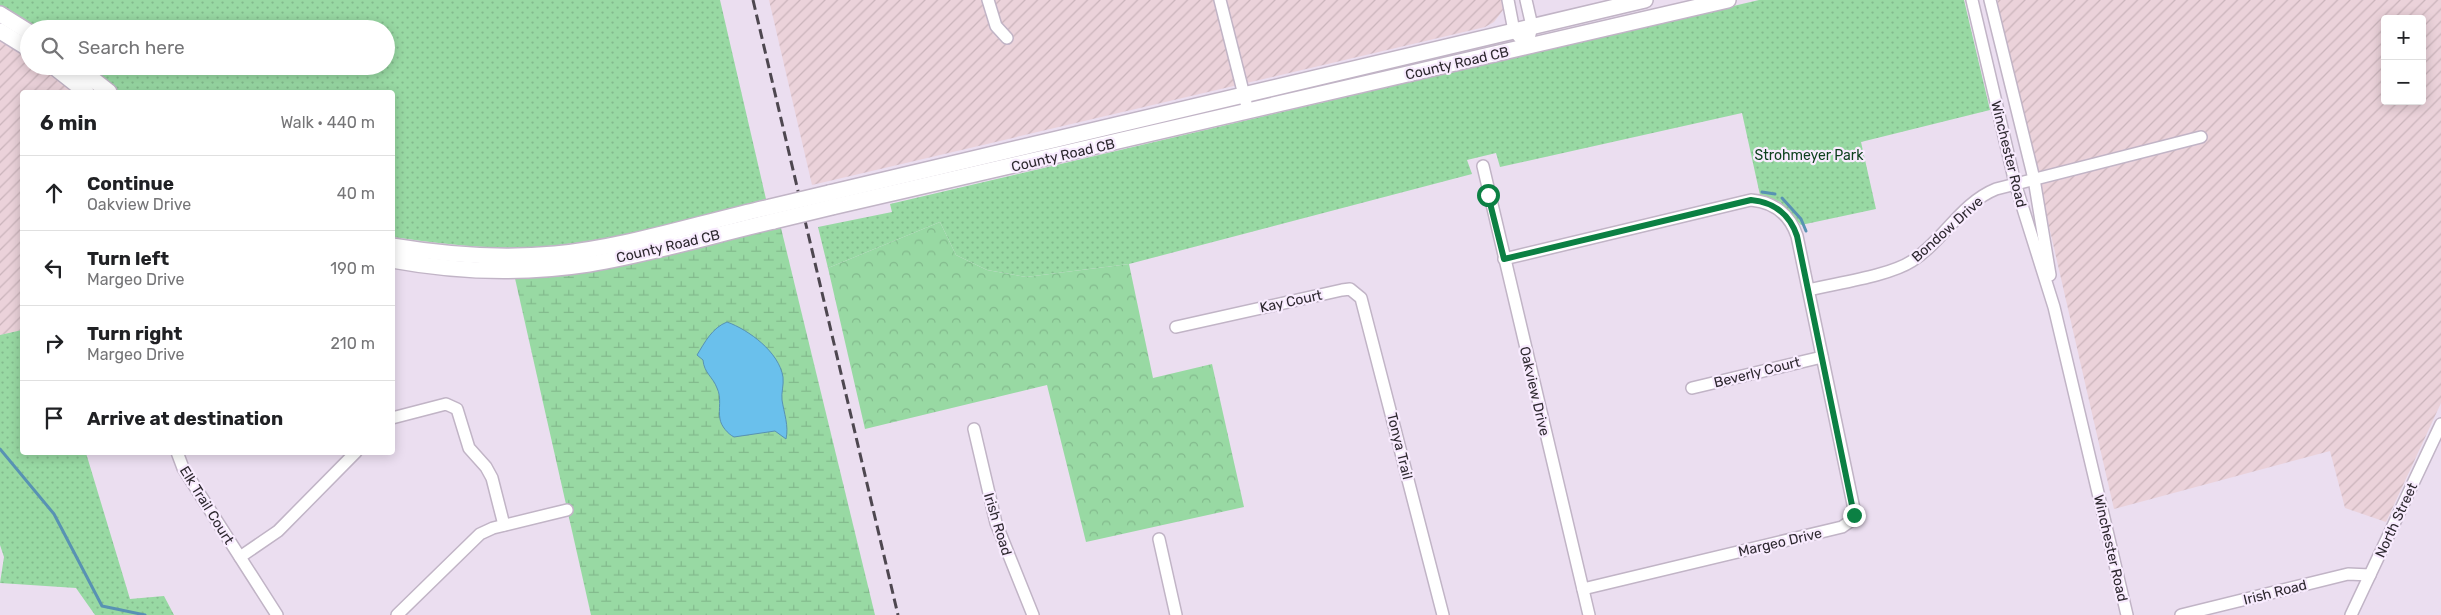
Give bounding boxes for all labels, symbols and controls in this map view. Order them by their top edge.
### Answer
map controls [2381,15,2426,105]
button: + [2381,15,2426,60]
search box [20,20,395,75]
icon: search [38,34,66,62]
text: Search here [78,36,185,59]
street label: County Road CB [1404,43,1511,84]
button: − [2381,60,2426,105]
street label: Winchester Road [1987,99,2030,209]
text: 6 min [40,110,97,135]
text: Walk · 440 m [280,113,375,132]
street label: County Road CB [1010,135,1117,176]
park label: Strohmeyer Park [1755,147,1864,164]
text: Continue [87,172,174,195]
icon: ahead [40,179,68,207]
text: 40 m [337,184,375,203]
route start [1477,184,1500,207]
street label: Bondow Drive [1908,193,1987,266]
text: Oakview Drive [87,195,191,214]
street label: County Road CB [615,226,722,267]
text: Turn left [87,247,169,270]
icon: left [40,254,68,282]
text: 190 m [330,259,375,278]
text: Margeo Drive [87,270,185,289]
street label: Kay Court [1258,286,1324,316]
text: Turn right [87,322,182,345]
icon: right [40,329,68,357]
text: 210 m [330,334,375,353]
text: Margeo Drive [87,345,185,364]
street label: Oakview Drive [1516,345,1553,438]
street label: Beverly Court [1712,353,1803,391]
icon: arrive [40,404,68,432]
text: Arrive at destination [87,407,283,430]
street label: Tonya Trail [1383,411,1416,481]
street label: Elk Trail Court [176,463,238,548]
street label: North Street [2372,479,2421,561]
street label: Irish Road [980,491,1015,558]
street label: Winchester Road [2090,493,2131,603]
route end [1843,504,1866,527]
street label: Margeo Drive [1737,525,1824,560]
street label: Irish Road [2242,576,2309,609]

